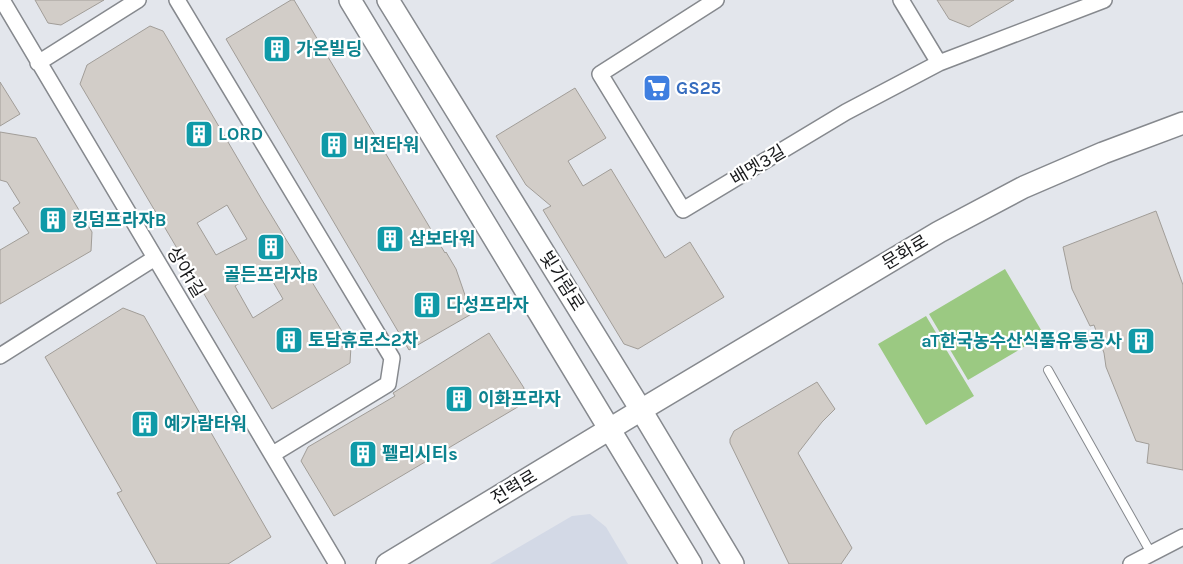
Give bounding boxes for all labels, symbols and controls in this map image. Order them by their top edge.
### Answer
building icon: 가온빌딩 [262,34,292,64]
place label: 가온빌딩 [296,38,362,60]
supermarket icon: GS25 [642,73,672,103]
place label: GS25 [676,77,721,99]
building icon: LORD [184,119,214,149]
place label: LORD [218,123,263,145]
building icon: 비전타워 [319,130,349,160]
place label: 비전타워 [353,134,419,156]
street label: 배멧3길 [726,140,790,190]
building icon: 킹덤프라자B [38,205,68,235]
place label: 킹덤프라자B [72,209,166,231]
building icon: 삼보타워 [375,224,405,254]
place label: 삼보타워 [409,228,475,250]
street label: 문화로 [878,230,932,274]
building icon: 골든프라자B [256,232,286,262]
street label: 상야1길 [162,242,210,302]
street label: 빛가람로 [535,247,589,315]
place label: 골든프라자B [224,264,318,286]
building icon: 다성프라자 [412,290,442,320]
place label: 다성프라자 [446,294,529,316]
building icon: 토담휴로스2차 [274,325,304,355]
building icon: aT한국농수산식품유통공사 [1126,326,1156,356]
place label: 토담휴로스2차 [308,329,419,351]
place label: aT한국농수산식품유통공사 [921,330,1122,352]
building icon: 이화프라자 [444,384,474,414]
place label: 이화프라자 [478,388,561,410]
building icon: 예가람타워 [130,409,160,439]
place label: 예가람타워 [164,413,247,435]
building icon: 펠리시티s [348,439,378,469]
place label: 펠리시티s [382,443,458,465]
street label: 전력로 [487,465,541,509]

